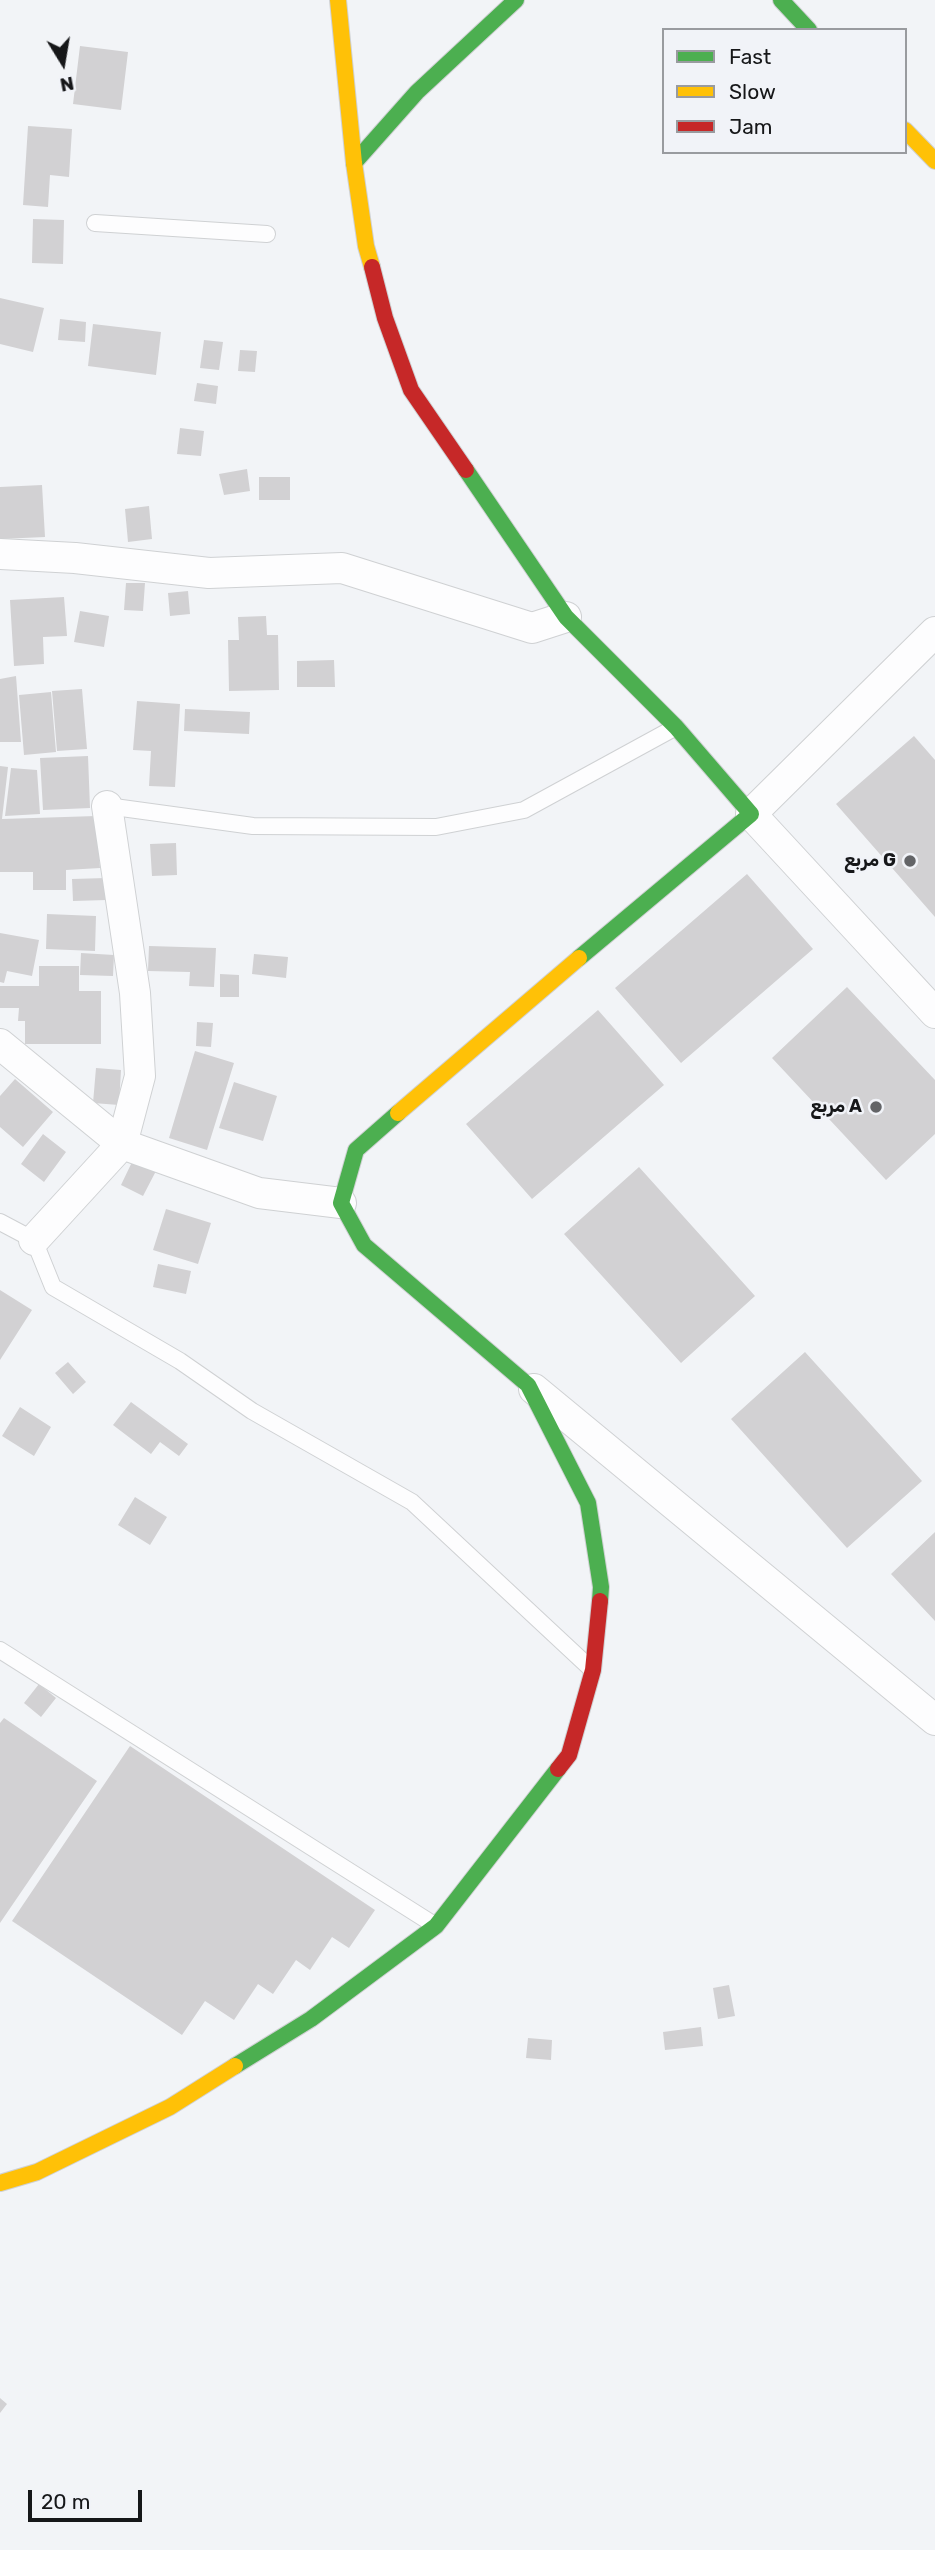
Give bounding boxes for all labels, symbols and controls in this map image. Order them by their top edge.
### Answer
north arrow [28,28,98,98]
legend [662,28,907,154]
text: Fast [729,44,771,69]
text: N [58,72,76,97]
text: Slow [729,79,776,104]
text: Jam [729,114,773,139]
place label: مربع G [845,850,896,872]
marker: مربع G [902,853,918,869]
place label: مربع A [811,1096,862,1118]
marker: مربع A [868,1099,884,1115]
scale bar [32,2476,145,2520]
text: 20 m [41,2489,90,2514]

